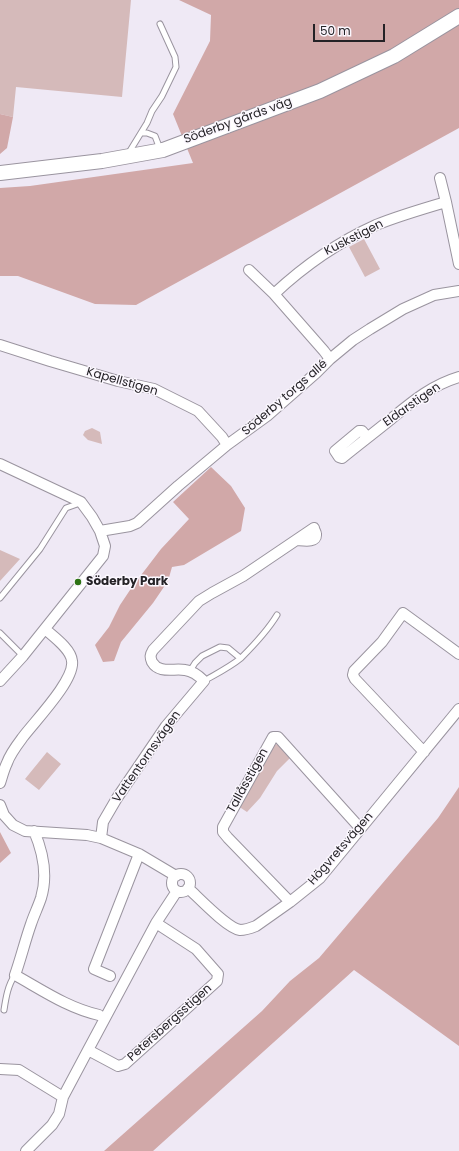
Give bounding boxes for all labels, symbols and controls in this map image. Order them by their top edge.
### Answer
scale bar [315,16,387,42]
text: 50 m [320,22,351,39]
street label: Söderby gårds väg [182,95,294,147]
street label: Kuskstigen [322,217,386,259]
street label: Söderby torgs allé [239,357,331,439]
street label: Kapellstigen [85,365,159,399]
street label: Eldarstigen [381,380,443,430]
place label: Söderby Park [86,575,168,589]
marker: Söderby Park [73,577,83,587]
street label: Vattentornsvägen [110,708,184,806]
street label: Tallåsstigen [224,746,272,816]
street label: Högvretsvägen [306,810,376,888]
street label: Petersbergsstigen [125,981,215,1065]

